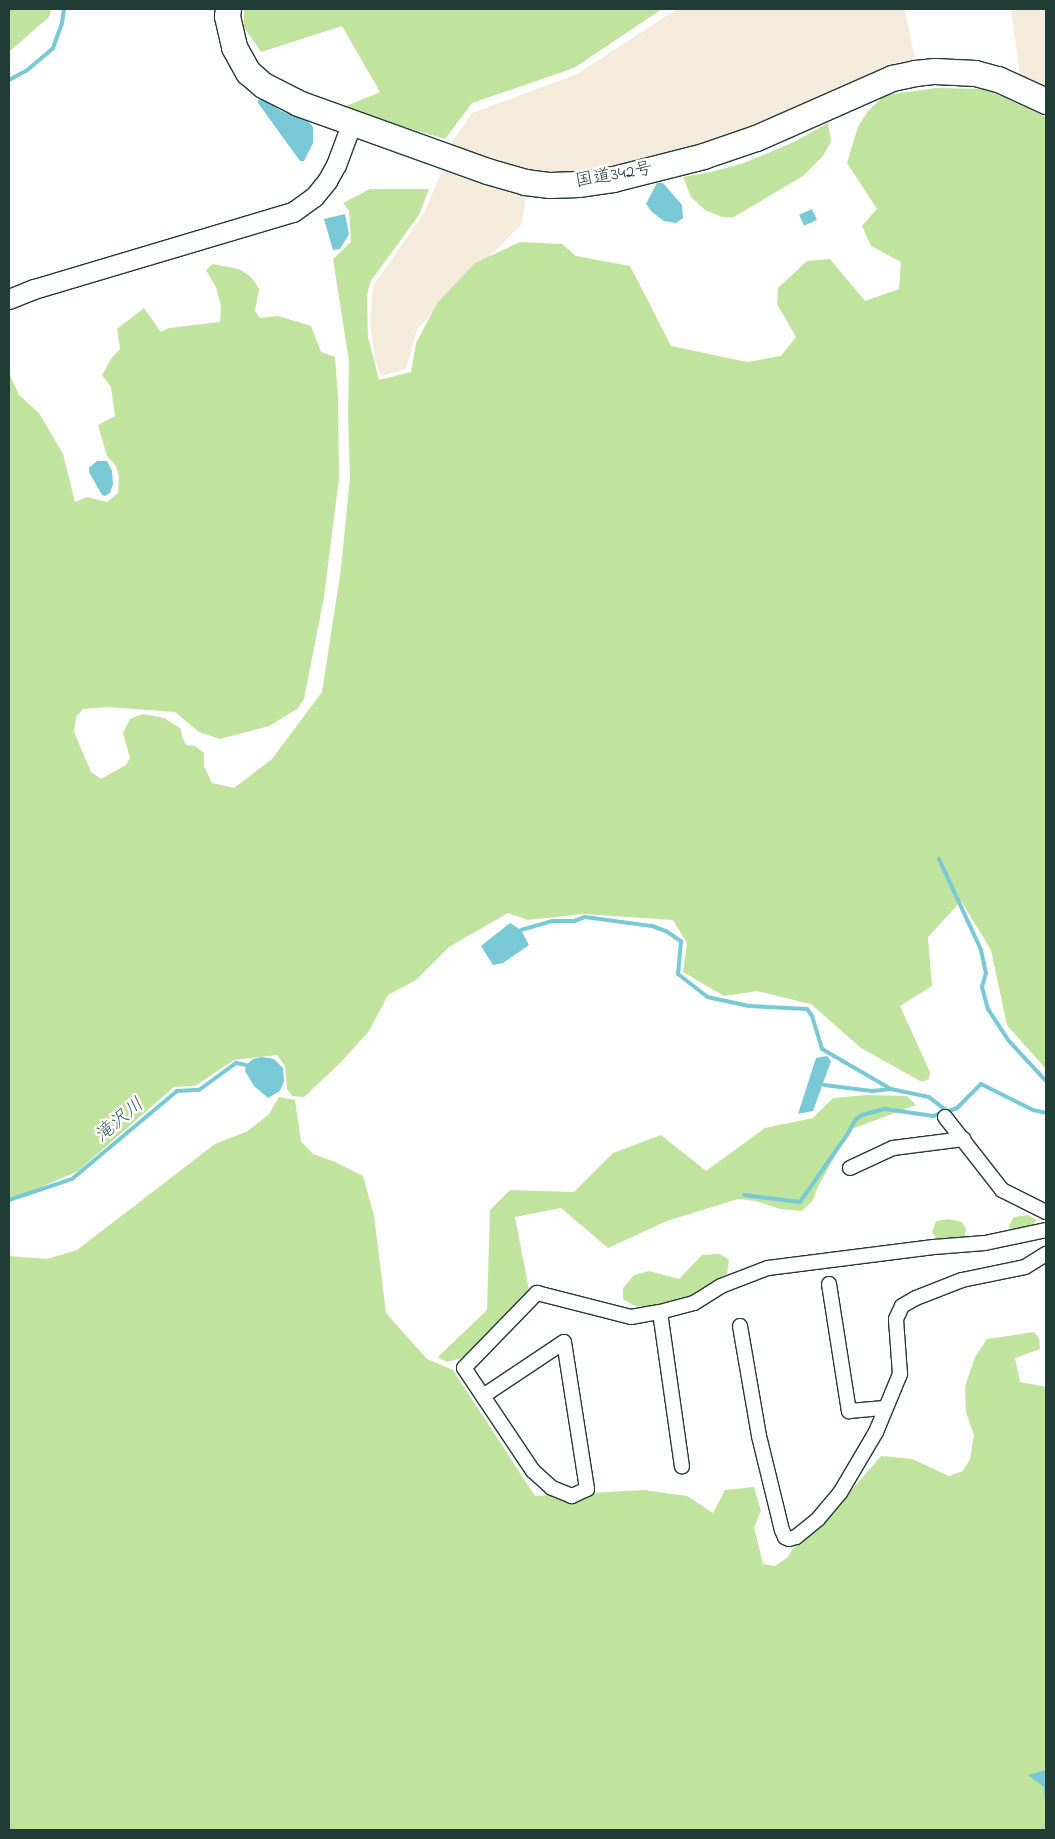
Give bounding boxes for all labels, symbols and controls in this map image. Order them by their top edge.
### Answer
street label: 国道342号 [574,159,654,193]
water label: 滝沢川 [91,1094,149,1148]

